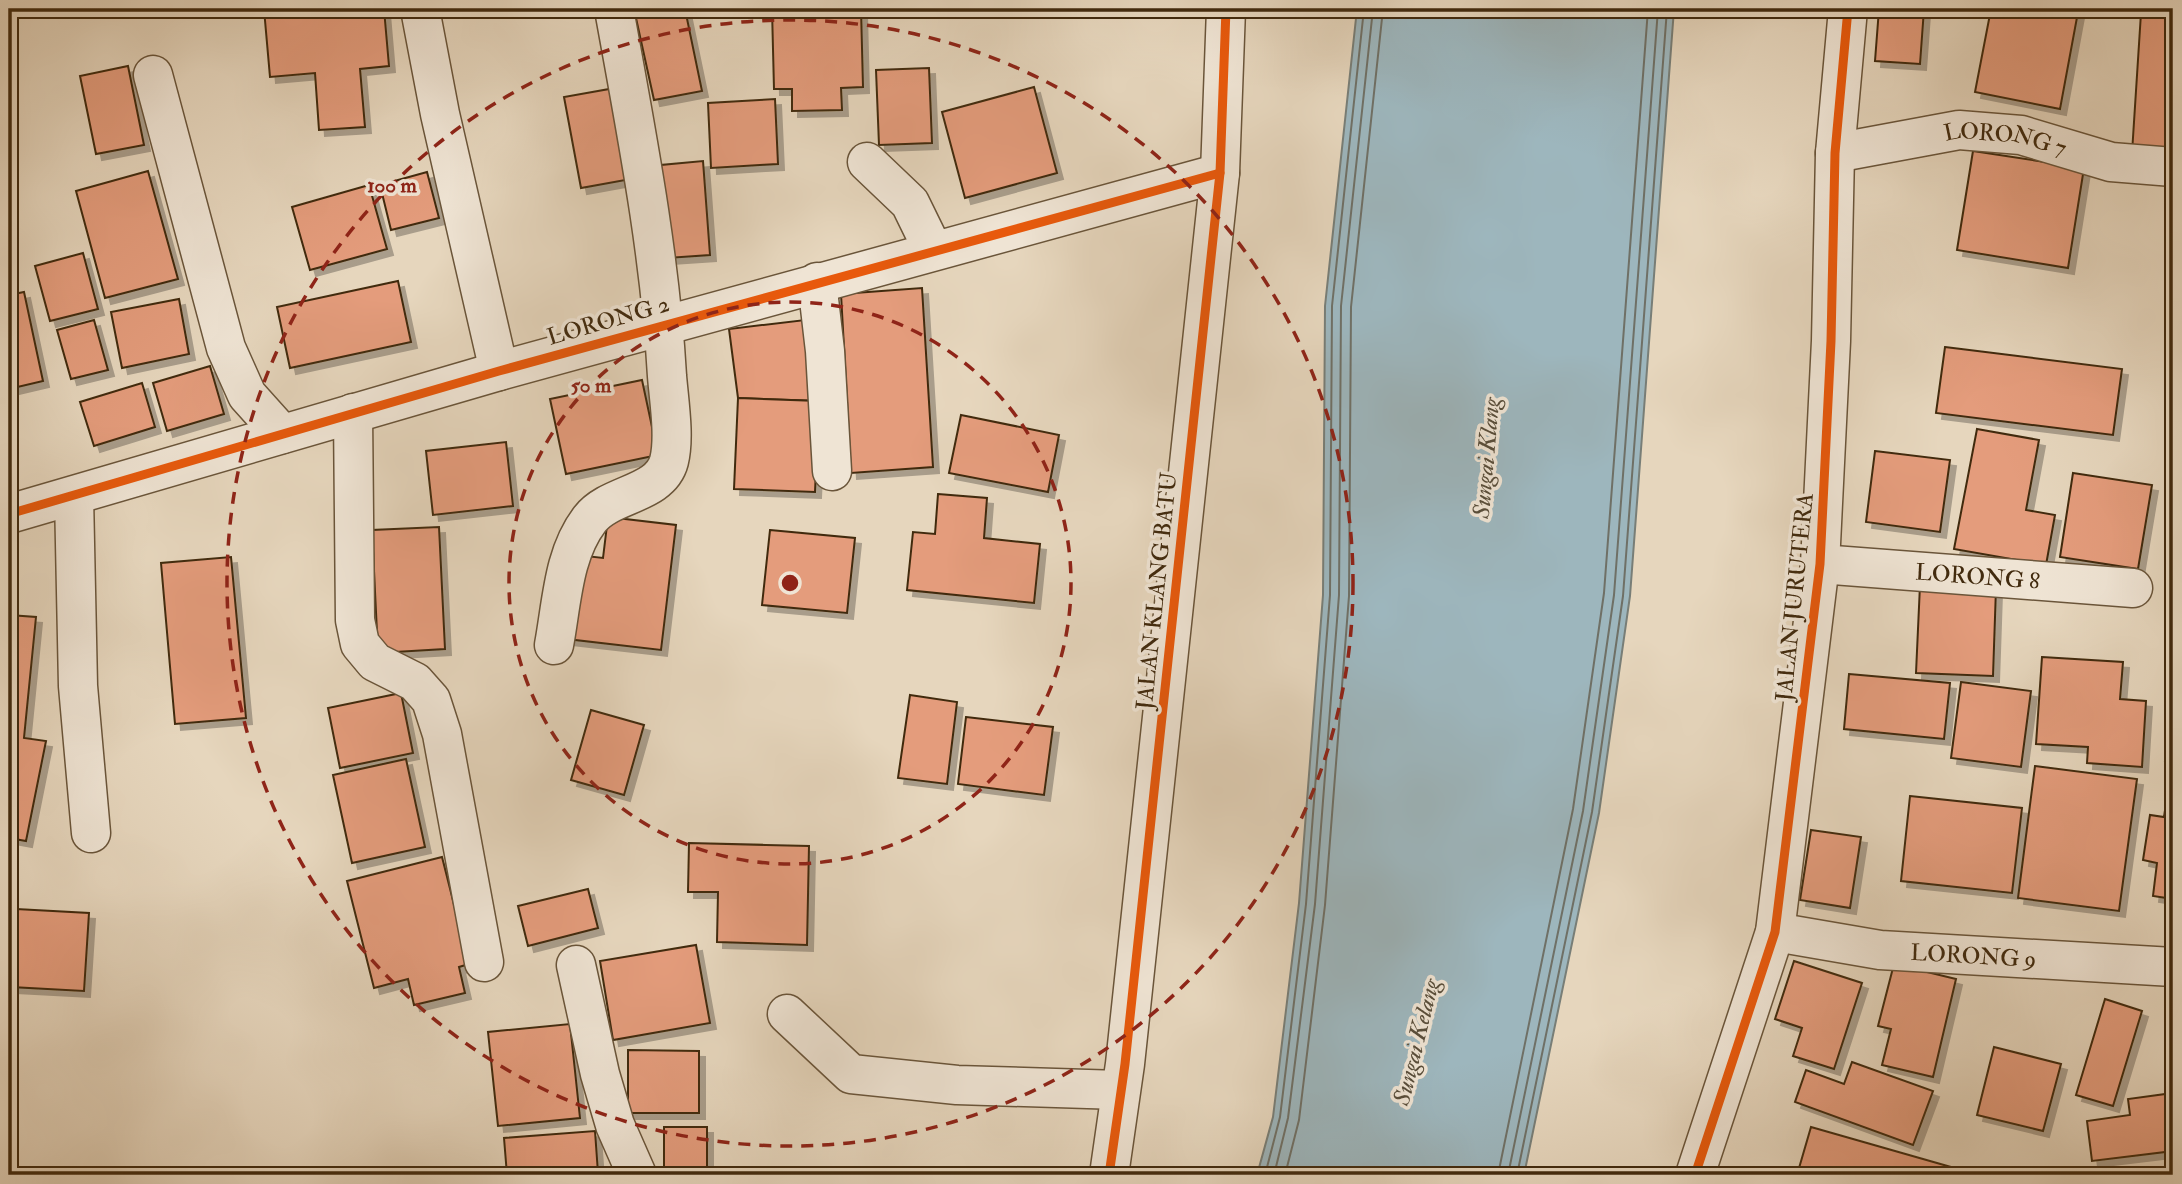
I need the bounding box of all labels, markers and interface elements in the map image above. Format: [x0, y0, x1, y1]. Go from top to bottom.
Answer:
street label: LORONG 7 [1941, 116, 2070, 163]
text: 100 m [367, 172, 418, 199]
street label: LORONG 2 [544, 289, 673, 352]
text: 50 m [571, 372, 612, 399]
water label: Sungai Klang [1466, 395, 1507, 521]
street label: JALAN KLANG BATU [1130, 471, 1183, 712]
street label: JALAN JURUTERA [1769, 491, 1820, 704]
street label: LORONG 8 [1914, 557, 2041, 596]
centre of rings [778, 571, 802, 595]
street label: LORONG 9 [1910, 938, 2037, 974]
water label: Sungai Kelang [1386, 975, 1447, 1109]

